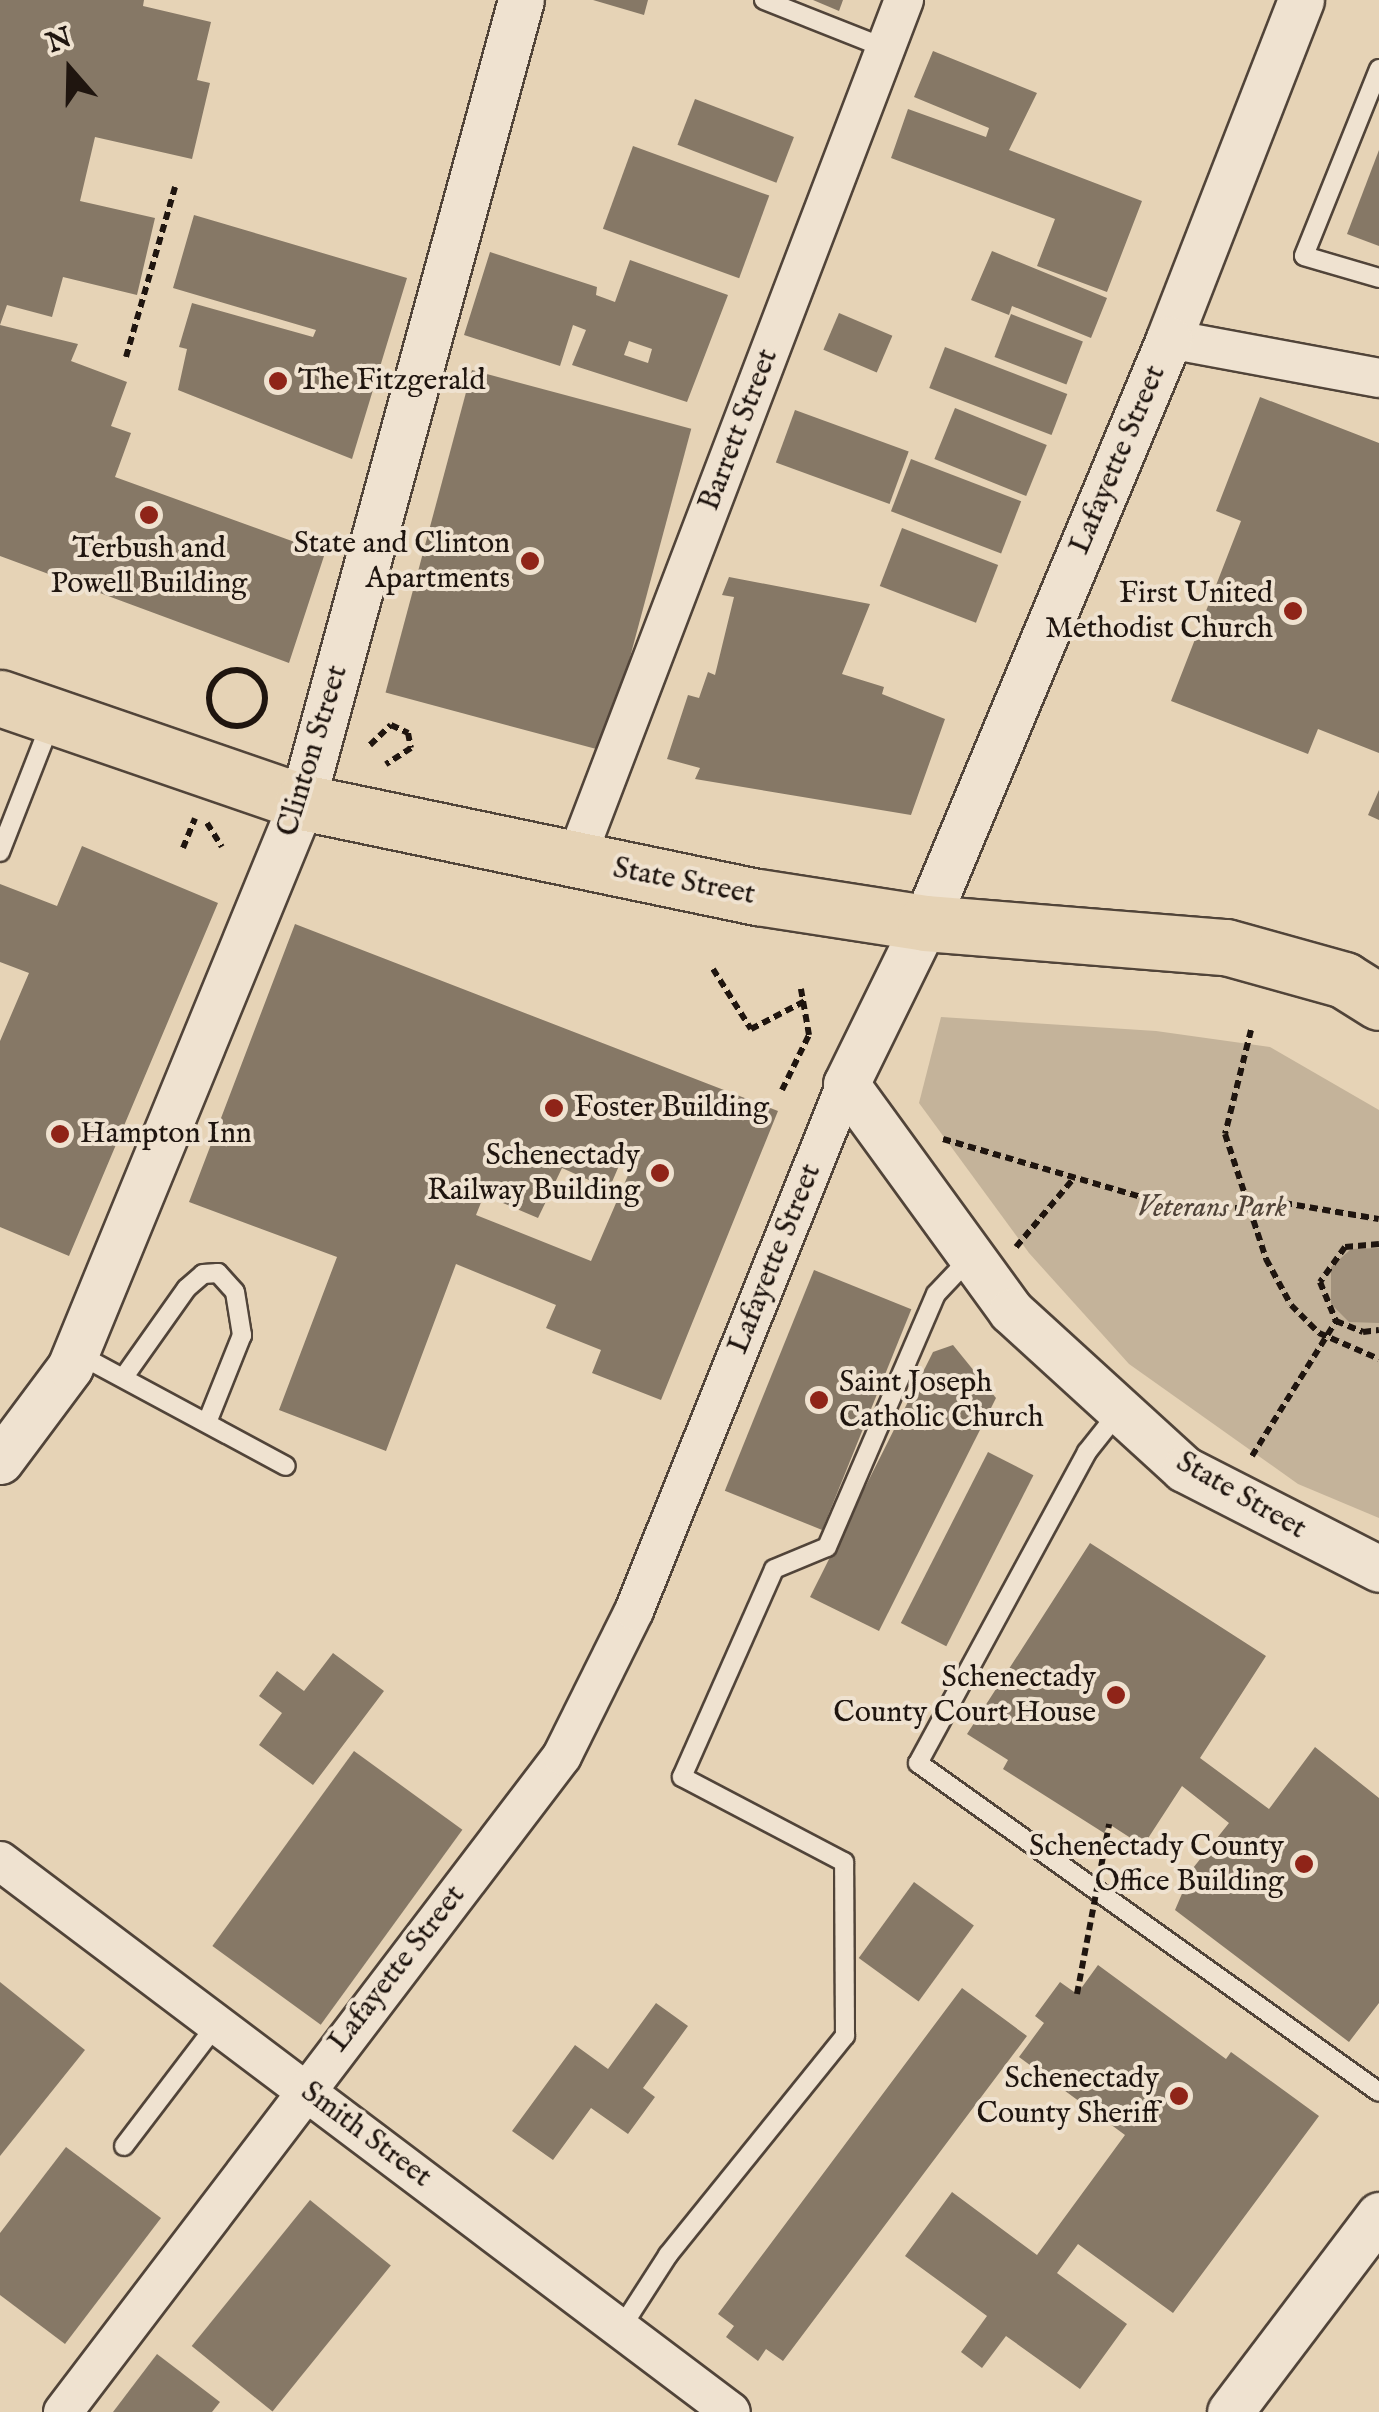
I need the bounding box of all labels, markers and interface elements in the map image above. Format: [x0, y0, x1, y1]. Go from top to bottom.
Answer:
north arrow [20, 20, 120, 120]
text: N [42, 21, 77, 62]
street label: Barrett Street [692, 344, 786, 516]
street label: Lafayette Street [1062, 360, 1174, 560]
place label: The Fitzgerald [298, 363, 485, 399]
marker: The Fitzgerald [267, 370, 289, 392]
marker: Terbush and Powell Building [138, 504, 160, 526]
place label: State and Clinton Apartments [293, 526, 510, 596]
place label: Terbush and Powell Building [51, 531, 247, 602]
marker: State and Clinton Apartments [519, 550, 541, 572]
place label: First United Methodist Church [1045, 576, 1273, 646]
marker: First United Methodist Church [1282, 600, 1304, 622]
street label: Clinton Street [270, 661, 356, 841]
street label: State Street [610, 851, 758, 913]
place label: Foster Building [574, 1090, 769, 1126]
marker: Foster Building [543, 1097, 565, 1119]
place label: Hampton Inn [80, 1116, 252, 1152]
marker: Hampton Inn [49, 1123, 71, 1145]
place label: Schenectady Railway Building [427, 1138, 640, 1208]
street label: Lafayette Street [721, 1159, 829, 1359]
marker: Schenectady Railway Building [649, 1162, 671, 1184]
park label: Veterans Park [1137, 1190, 1287, 1226]
place label: Saint Joseph Catholic Church [839, 1365, 1044, 1436]
marker: Saint Joseph Catholic Church [808, 1389, 830, 1411]
street label: State Street [1170, 1444, 1312, 1548]
place label: Schenectady County Court House [833, 1660, 1096, 1730]
marker: Schenectady County Court House [1105, 1684, 1127, 1706]
place label: Schenectady County Office Building [1029, 1829, 1284, 1900]
marker: Schenectady County Office Building [1293, 1853, 1315, 1875]
street label: Lafayette Street [321, 1879, 473, 2059]
place label: Schenectady County Sheriff [977, 2061, 1159, 2132]
street label: Smith Street [294, 2074, 438, 2196]
marker: Schenectady County Sheriff [1168, 2085, 1190, 2107]

